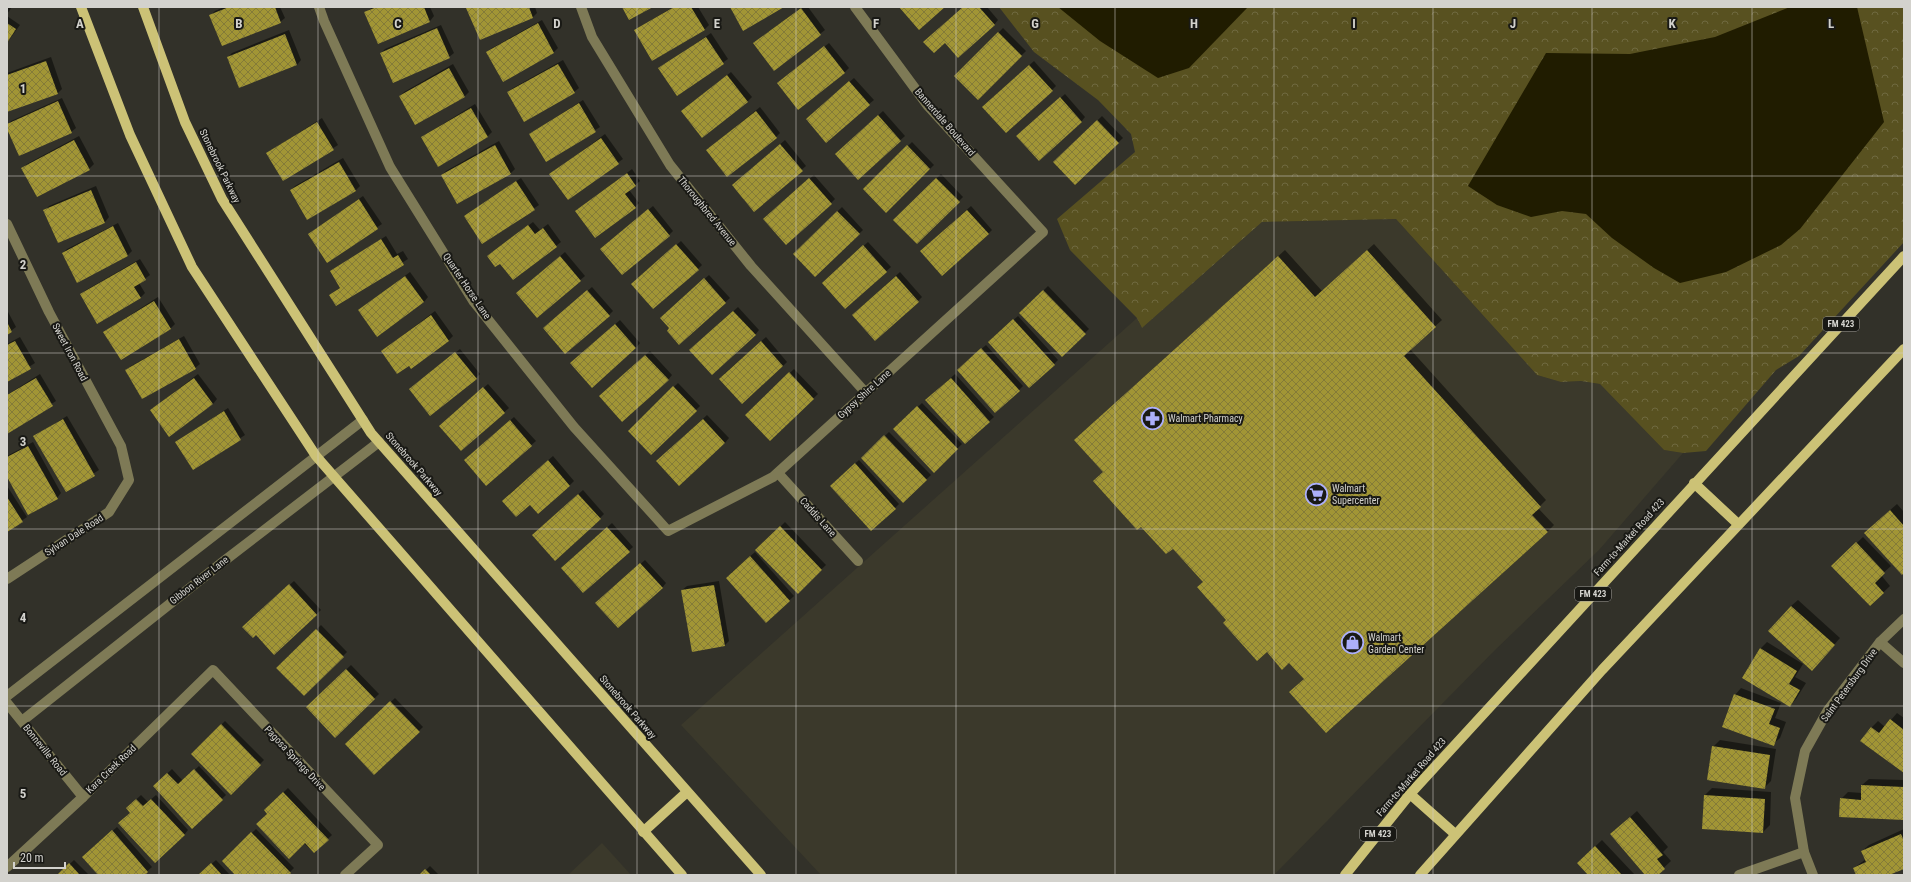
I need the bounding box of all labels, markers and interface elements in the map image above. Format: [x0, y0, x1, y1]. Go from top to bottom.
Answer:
text: A [76, 16, 84, 31]
text: B [235, 16, 243, 31]
text: C [394, 16, 402, 31]
text: D [553, 16, 561, 31]
text: E [714, 16, 721, 31]
text: F [873, 16, 879, 31]
text: G [1031, 16, 1039, 31]
text: H [1190, 16, 1198, 31]
text: I [1352, 16, 1356, 31]
text: J [1510, 16, 1516, 31]
text: K [1668, 16, 1676, 31]
text: L [1828, 16, 1834, 31]
text: 1 [20, 81, 26, 96]
street label: Bannerdale Boulevard [913, 86, 977, 158]
street label: Stonebrook Parkway [197, 127, 243, 205]
street label: Thoroughbred Avenue [676, 174, 739, 248]
street label: Quarter Horse Lane [441, 251, 493, 321]
text: 2 [20, 257, 27, 272]
road number: FM 423 [1823, 317, 1859, 331]
street label: Sweet Iron Road [50, 321, 90, 383]
street label: Gypsy Shire Lane [835, 367, 893, 421]
pharmacy icon: Walmart Pharmacy [1140, 405, 1166, 431]
place label: Walmart Pharmacy [1168, 413, 1243, 424]
street label: Stonebrook Parkway [383, 430, 445, 498]
text: 3 [20, 434, 26, 449]
supermarket icon: Walmart Supercenter [1304, 481, 1330, 507]
place label: Walmart Supercenter [1332, 483, 1379, 506]
street label: Caddis Lane [798, 495, 839, 539]
street label: Farm-to-Market Road 423 [1592, 496, 1667, 578]
street label: Sylvan Dale Road [43, 512, 105, 558]
street label: Gibbon River Lane [168, 554, 231, 606]
road number: FM 423 [1575, 587, 1611, 601]
text: 4 [20, 610, 27, 625]
shop icon: Walmart Garden Center [1340, 630, 1366, 656]
place label: Walmart Garden Center [1368, 632, 1424, 655]
street label: Saint Petersburg Drive [1819, 646, 1879, 724]
street label: Stonebrook Parkway [597, 673, 659, 741]
street label: Bonneville Road [21, 722, 69, 778]
street label: Pagosa Springs Drive [262, 724, 328, 793]
street label: Farm-to-Market Road 423 [1374, 736, 1448, 818]
street label: Kara Creek Road [84, 742, 138, 796]
text: 5 [20, 786, 27, 801]
road number: FM 423 [1360, 827, 1396, 841]
scale bar [14, 844, 65, 870]
text: 20 m [20, 851, 44, 865]

